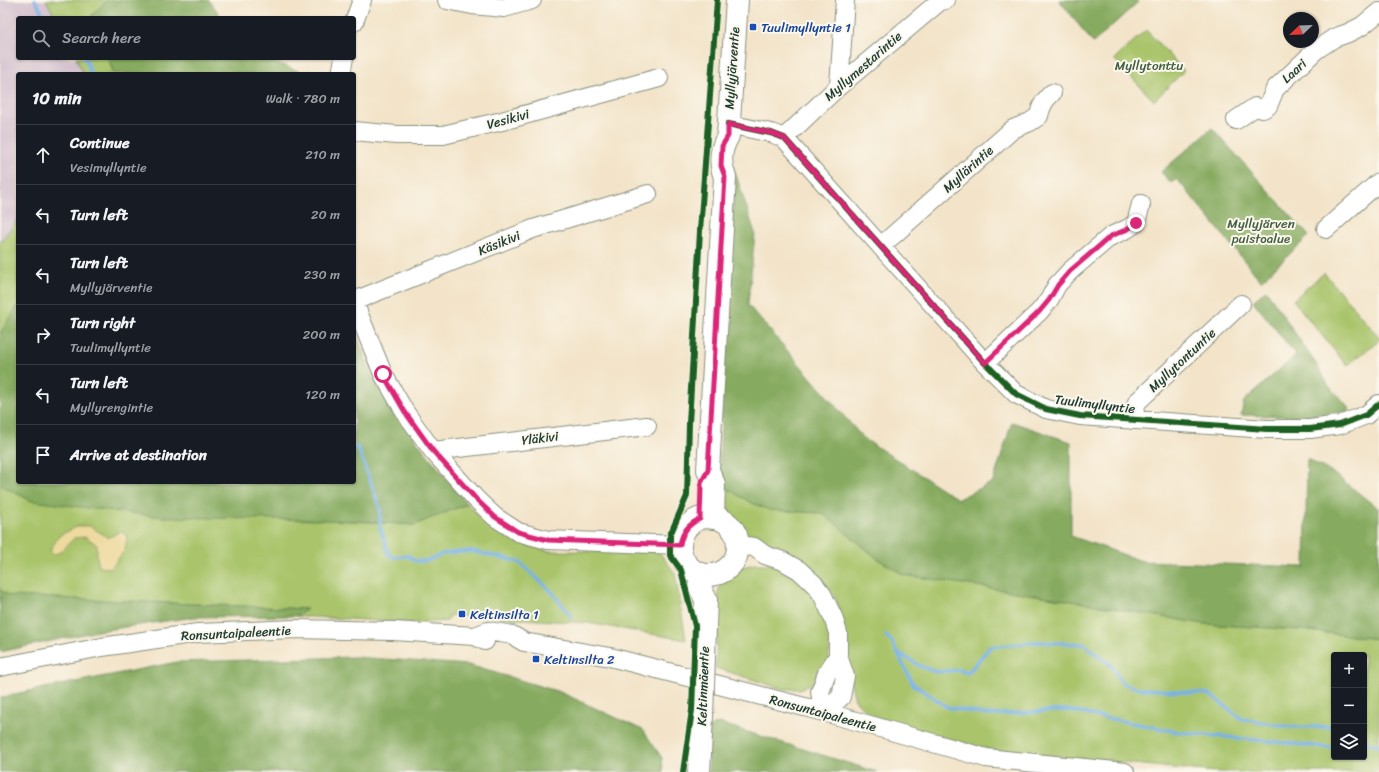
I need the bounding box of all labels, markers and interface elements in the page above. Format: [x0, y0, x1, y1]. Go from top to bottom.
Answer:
north arrow [1283, 12, 1319, 48]
search box [16, 16, 356, 60]
place label: Tuulimyllyntie 1 [761, 16, 851, 39]
marker: Tuulimyllyntie 1 [748, 22, 758, 32]
text: Search here [62, 25, 141, 51]
street label: Myllymestarintie [819, 25, 908, 107]
street label: Myllyjärventie [718, 26, 746, 110]
icon: search [30, 27, 52, 49]
street label: Laari [1276, 53, 1312, 89]
park label: Myllytonttu [1115, 54, 1183, 77]
text: 10 min [32, 83, 81, 113]
text: Walk · 780 m [266, 87, 340, 110]
street label: Vesikivi [484, 102, 532, 136]
text: Continue [70, 130, 130, 156]
street label: Myllärintie [937, 140, 999, 198]
text: 210 m [305, 143, 340, 166]
icon: ahead [32, 144, 54, 166]
text: Vesimyllyntie [70, 156, 147, 179]
text: Turn left [70, 202, 128, 228]
text: 20 m [311, 203, 340, 226]
icon: left [32, 204, 54, 226]
park label: Myllyjärven puistoalue [1227, 212, 1295, 250]
route end [1127, 214, 1145, 232]
street label: Käsikivi [474, 224, 524, 262]
text: Turn left [70, 250, 128, 276]
text: 230 m [304, 263, 340, 286]
icon: left [32, 264, 54, 286]
text: Myllyjärventie [70, 276, 152, 299]
text: Turn right [70, 310, 135, 336]
street label: Myllytontuntie [1143, 322, 1222, 398]
text: 200 m [303, 323, 340, 346]
icon: right [32, 324, 54, 346]
text: Tuulimyllyntie [70, 336, 151, 359]
route start [374, 365, 392, 383]
text: Turn left [70, 370, 128, 396]
text: 120 m [305, 383, 340, 406]
icon: left [32, 384, 54, 406]
street label: Tuulimyllyntie [1053, 388, 1137, 420]
text: Myllyrengintie [70, 396, 153, 419]
street label: Yläkivi [520, 424, 560, 452]
text: Arrive at destination [70, 442, 207, 468]
icon: arrive [32, 444, 54, 466]
place label: Keltinsilta 1 [470, 603, 539, 626]
marker: Keltinsilta 1 [457, 609, 467, 619]
street label: Ronsuntaipaleentie [181, 619, 291, 647]
street label: Keltinmäentie [690, 645, 716, 726]
place label: Keltinsilta 2 [544, 648, 615, 671]
map controls [1331, 652, 1367, 760]
button: + [1331, 652, 1367, 688]
marker: Keltinsilta 2 [531, 654, 541, 664]
street label: Ronsuntaipaleentie [767, 688, 879, 738]
button: − [1331, 688, 1367, 724]
button: layers [1331, 724, 1367, 760]

